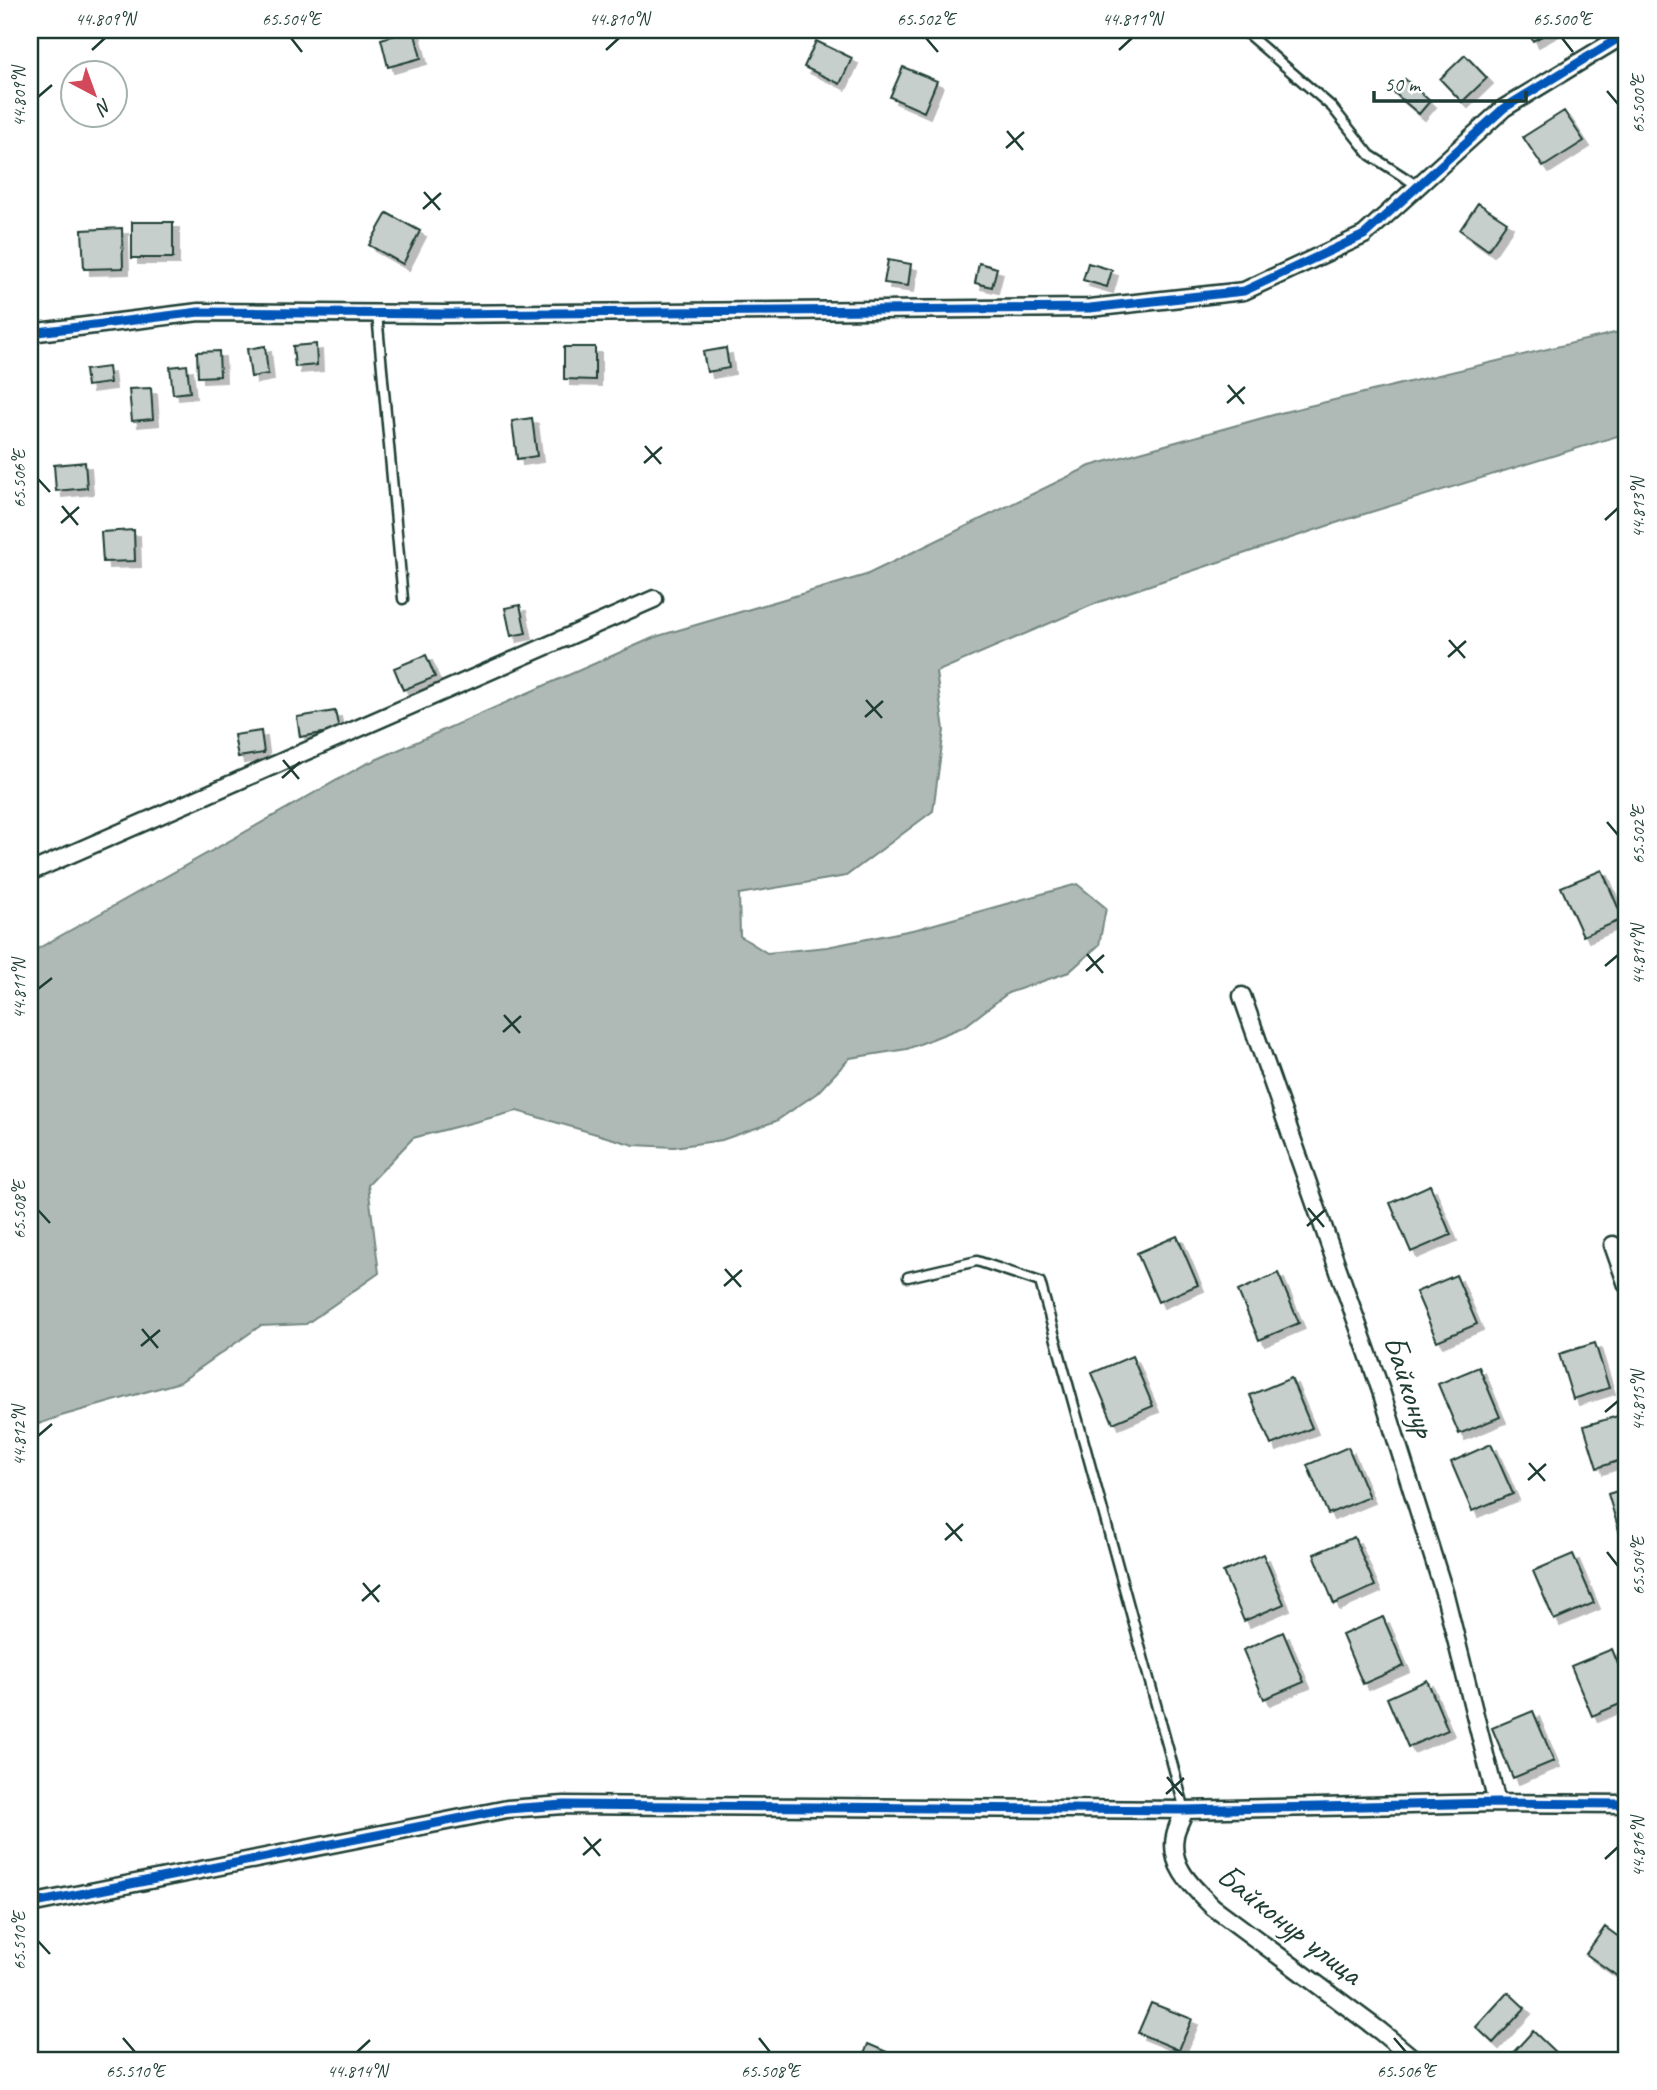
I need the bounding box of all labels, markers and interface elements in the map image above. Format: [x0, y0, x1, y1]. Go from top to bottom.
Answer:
text: 44.809°N [75, 8, 138, 30]
text: 65.504°E [262, 8, 323, 30]
text: 44.810°N [589, 8, 652, 30]
text: 65.502°E [897, 8, 958, 30]
text: 44.811°N [1102, 8, 1165, 30]
text: 65.500°E [1533, 8, 1594, 30]
north arrow [60, 60, 130, 130]
scale bar [1374, 60, 1526, 104]
text: 44.809°N [8, 64, 30, 127]
text: 50 m [1384, 71, 1422, 97]
text: 65.500°E [1627, 72, 1649, 133]
text: N [90, 93, 117, 121]
text: 65.506°E [8, 447, 30, 508]
text: 44.813°N [1627, 475, 1649, 538]
text: 65.502°E [1627, 803, 1649, 864]
text: 44.814°N [1627, 922, 1649, 985]
text: 44.811°N [8, 956, 30, 1019]
text: 65.508°E [8, 1178, 30, 1239]
street label: Байконур [1374, 1330, 1447, 1445]
text: 44.815°N [1627, 1368, 1649, 1431]
text: 44.812°N [8, 1403, 30, 1466]
text: 65.504°E [1627, 1534, 1649, 1595]
text: 44.816°N [1627, 1814, 1649, 1877]
street label: Байконур улица [1209, 1854, 1373, 1995]
text: 65.510°E [8, 1909, 30, 1970]
text: 65.510°E [106, 2060, 167, 2082]
text: 44.814°N [327, 2060, 390, 2082]
text: 65.508°E [741, 2060, 802, 2082]
text: 65.506°E [1377, 2060, 1438, 2082]

